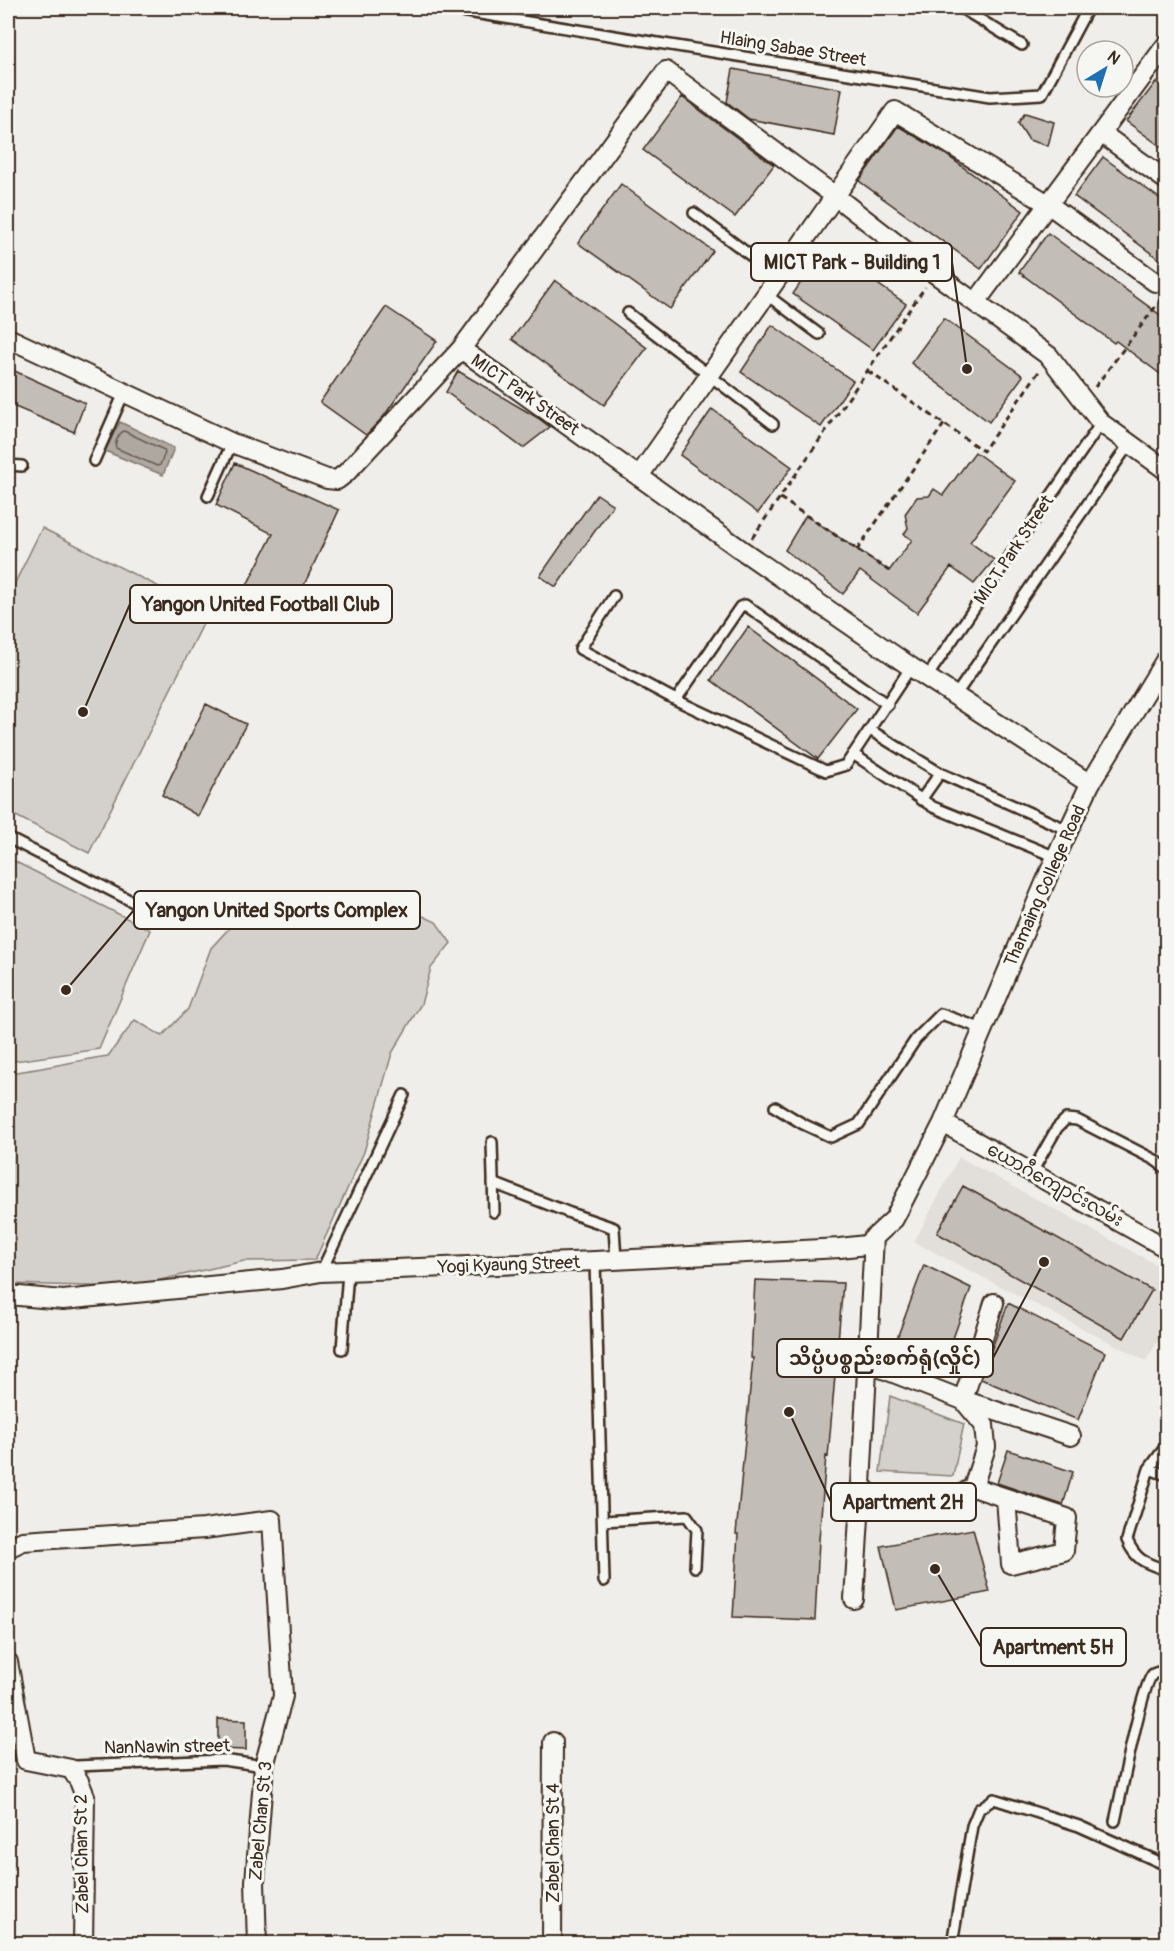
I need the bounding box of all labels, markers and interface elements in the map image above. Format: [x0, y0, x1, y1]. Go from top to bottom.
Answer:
street label: Hlaing Sabae Street [718, 26, 869, 72]
north arrow [1075, 39, 1135, 99]
text: N [1103, 47, 1124, 69]
callout: MICT Park - Building 1 [751, 243, 952, 281]
text: MICT Park - Building 1 [764, 250, 940, 275]
street label: MICT Park Street [466, 349, 584, 441]
street label: MICT Park Street [969, 490, 1060, 609]
callout: Yangon United Football Club [130, 585, 392, 623]
text: Yangon United Football Club [141, 592, 380, 617]
street label: Thamaing College Road [999, 802, 1091, 970]
callout: Yangon United Sports Complex [134, 891, 420, 929]
text: Yangon United Sports Complex [145, 898, 408, 923]
street label: ယောဂီကျောင်းလမ်း [981, 1135, 1129, 1235]
street label: Yogi Kyaung Street [437, 1251, 581, 1279]
callout: သိပ္ပံပစ္စည်းစက်ရုံ(လှိုင်) [777, 1339, 993, 1377]
text: သိပ္ပံပစ္စည်းစက်ရုံ(လှိုင်) [789, 1345, 981, 1374]
callout: Apartment 2H [831, 1483, 976, 1521]
text: Apartment 2H [842, 1490, 964, 1515]
callout: Apartment 5H [981, 1628, 1126, 1666]
text: Apartment 5H [992, 1635, 1114, 1660]
street label: NanNawin street [104, 1734, 231, 1760]
street label: Zabel Chan St 3 [244, 1760, 278, 1882]
street label: Zabel Chan St 4 [542, 1782, 565, 1903]
street label: Zabel Chan St 2 [69, 1794, 95, 1914]

